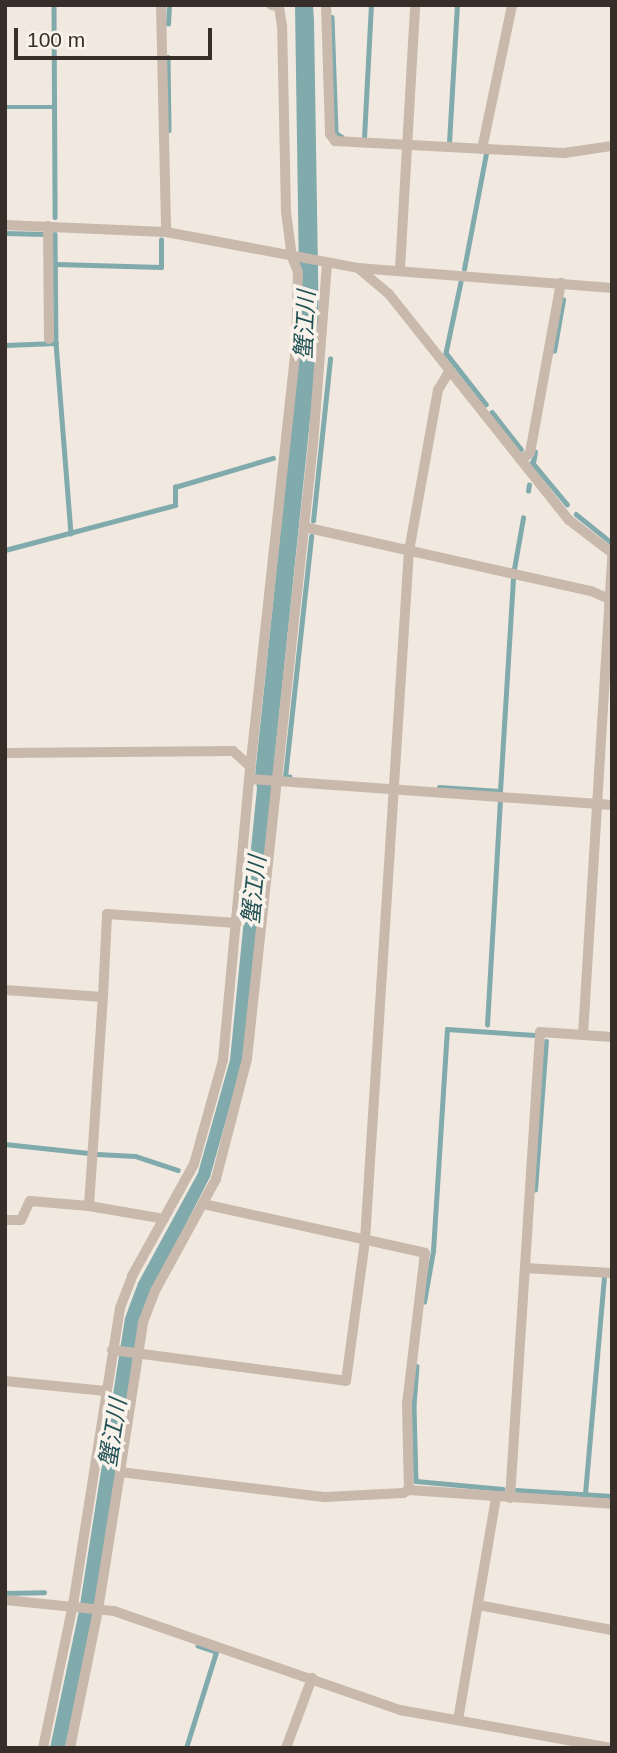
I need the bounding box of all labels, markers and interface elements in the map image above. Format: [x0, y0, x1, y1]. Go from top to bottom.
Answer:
scale bar [18, 14, 215, 58]
text: 100 m [27, 28, 85, 51]
water label: 蟹江川 [289, 290, 321, 360]
water label: 蟹江川 [237, 854, 271, 926]
water label: 蟹江川 [94, 1397, 132, 1469]

